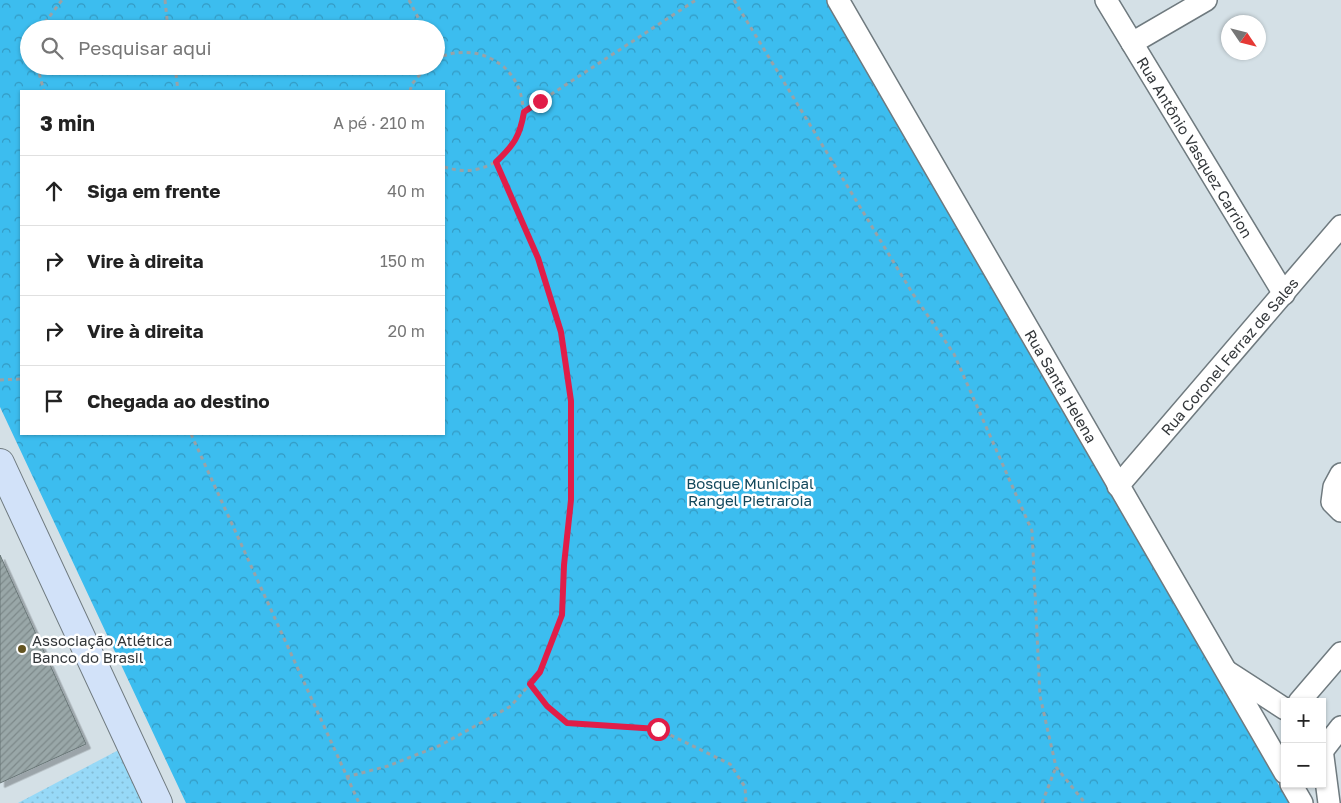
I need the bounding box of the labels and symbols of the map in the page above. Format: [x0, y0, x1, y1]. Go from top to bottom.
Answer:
north arrow [1221, 15, 1266, 60]
street label: Rua Antônio Vasquez Carrion [1133, 53, 1257, 241]
route end [529, 90, 552, 113]
street label: Rua Coronel Ferraz de Sales [1157, 274, 1302, 439]
street label: Rua Santa Helena [1021, 326, 1101, 446]
park label: Bosque Municipal Rangel Pietraroia [686, 474, 814, 509]
place label: Associação Atlética Banco do Brasil [32, 631, 172, 666]
marker: Associação Atlética Banco do Brasil [16, 643, 28, 655]
route start [647, 718, 670, 741]

